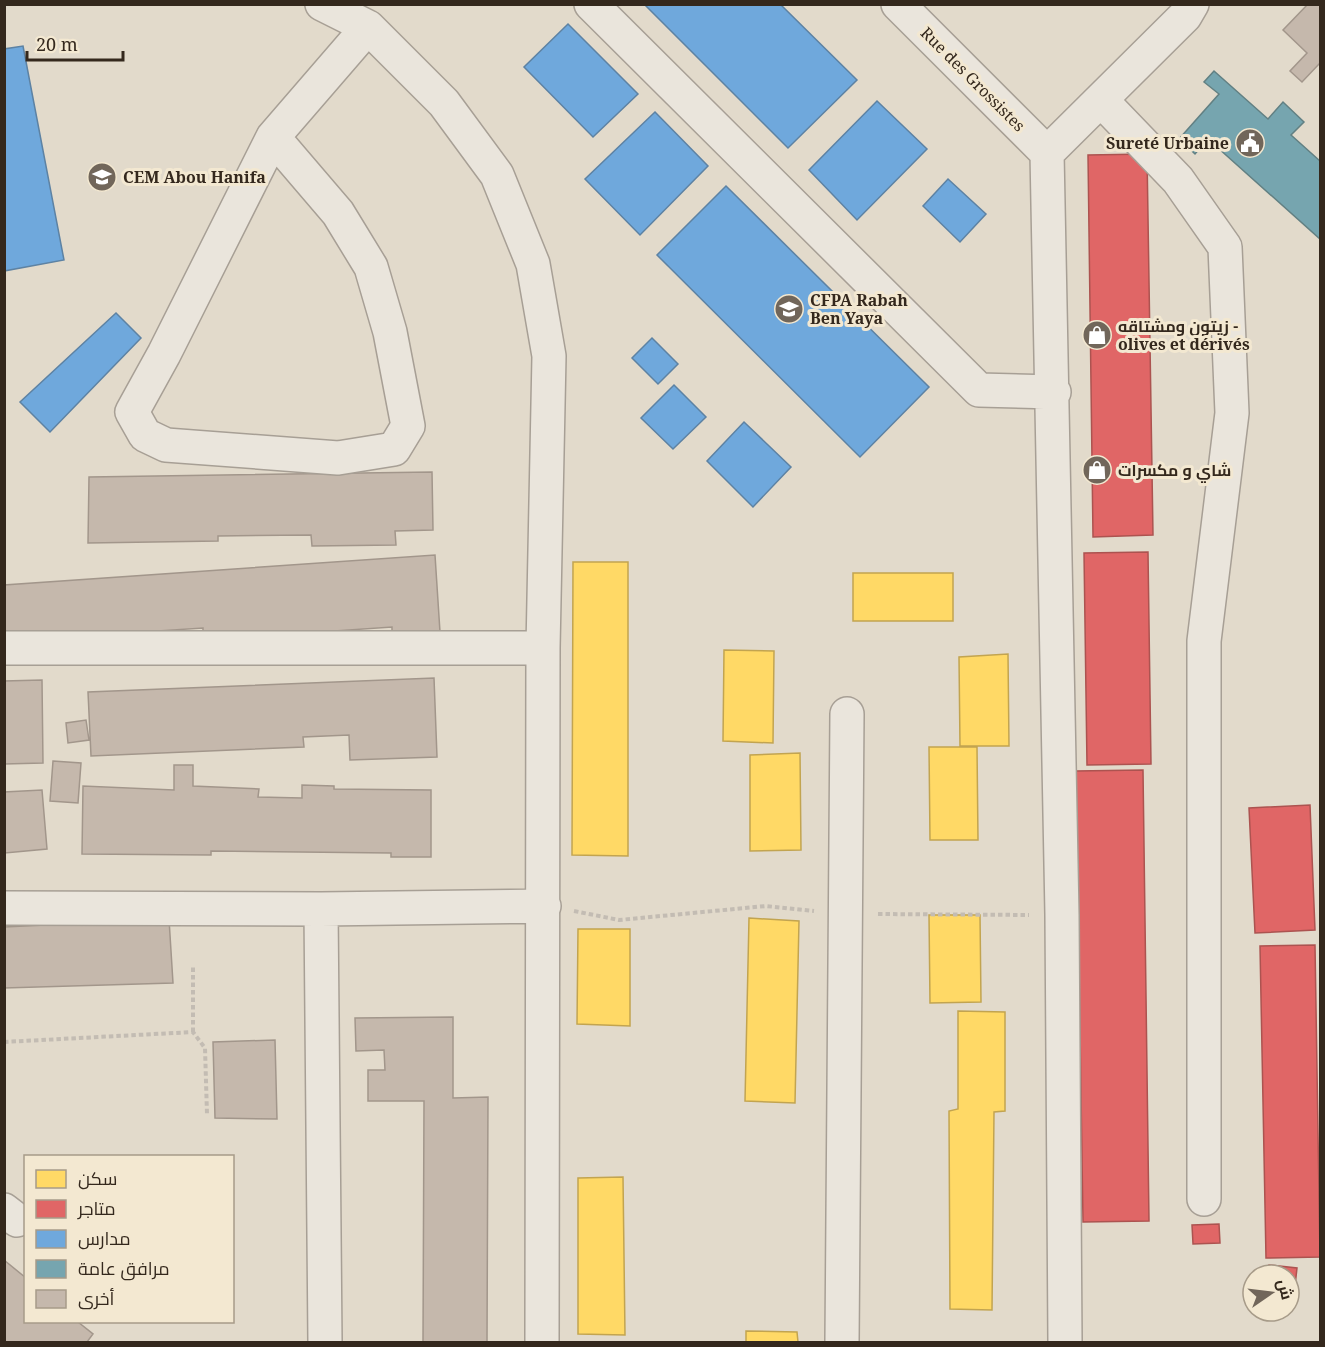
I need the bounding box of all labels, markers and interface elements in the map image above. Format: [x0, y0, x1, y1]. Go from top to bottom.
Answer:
street label: Rue des Grossistes [916, 22, 1030, 136]
scale bar [27, 24, 123, 62]
text: 20 m [36, 32, 78, 56]
public building icon: Sureté Urbaine [1234, 127, 1266, 159]
place label: Sureté Urbaine [1106, 132, 1229, 154]
school or university icon: CEM Abou Hanifa [86, 161, 118, 193]
place label: CEM Abou Hanifa [123, 166, 266, 188]
place label: CFPA Rabah Ben Yaya [810, 289, 908, 329]
school or university icon: CFPA Rabah Ben Yaya [773, 293, 805, 325]
place label: زيتون ومشتاقه - olives et dérivés [1118, 315, 1250, 355]
shop icon: زيتون ومشتاقه - olives et dérivés [1081, 319, 1113, 351]
shop icon: شاي و مكسرات [1081, 454, 1113, 486]
place label: شاي و مكسرات [1118, 459, 1231, 483]
legend [24, 1155, 234, 1323]
text: سكن [78, 1166, 117, 1190]
text: متاجر [77, 1196, 116, 1220]
text: مدارس [78, 1226, 131, 1250]
text: مرافق عامة [78, 1256, 169, 1281]
north arrow [1241, 1263, 1301, 1323]
text: ش [1272, 1277, 1299, 1302]
text: أخرى [78, 1286, 115, 1310]

